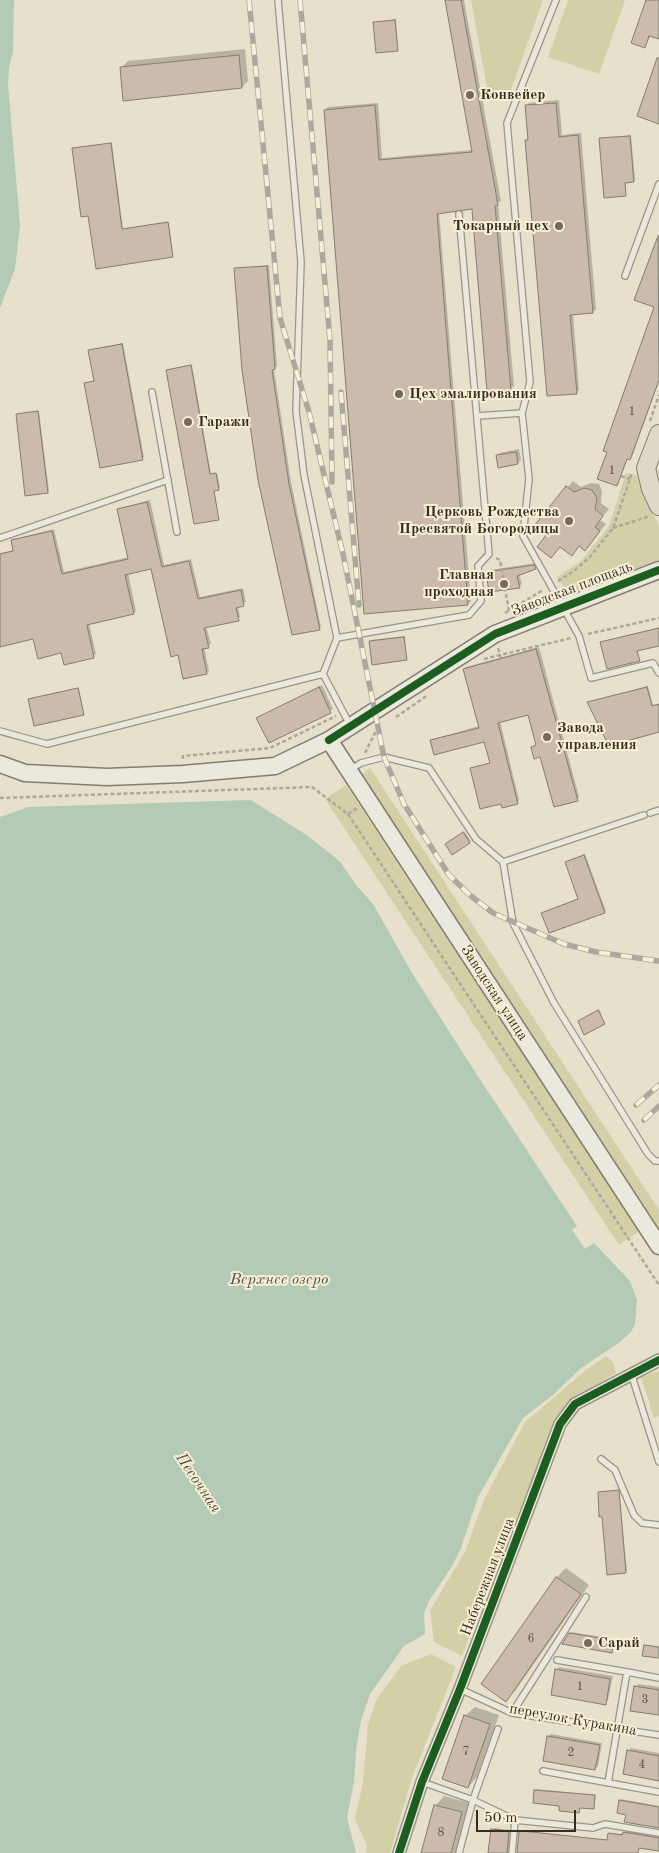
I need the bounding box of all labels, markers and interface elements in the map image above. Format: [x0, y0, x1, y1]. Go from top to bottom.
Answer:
place label: Конвейер [480, 86, 545, 104]
marker: Конвейер [464, 89, 476, 101]
place label: Токарный цех [453, 217, 549, 235]
marker: Токарный цех [553, 220, 565, 232]
place label: Цех эмалирования [409, 385, 537, 403]
marker: Цех эмалирования [393, 388, 405, 400]
house number: 1 [629, 405, 635, 419]
place label: Гаражи [198, 413, 250, 431]
marker: Гаражи [182, 416, 194, 428]
house number: 1 [609, 464, 615, 478]
place label: Церковь Рождества Пресвятой Богородицы [399, 503, 559, 538]
marker: Церковь Рождества Пресвятой Богородицы [563, 515, 575, 527]
street label: Заводская площадь [509, 558, 635, 620]
place label: Главная проходная [424, 566, 494, 601]
marker: Главная проходная [498, 578, 510, 590]
place label: Завода управления [557, 719, 637, 754]
marker: Завода управления [541, 731, 553, 743]
street label: Заводская улица [456, 942, 532, 1044]
water label: Верхнее озеро [230, 1270, 328, 1290]
water label: Песочная [171, 1449, 225, 1517]
street label: Набережная улица [457, 1515, 519, 1639]
house number: 6 [528, 1632, 534, 1646]
place label: Сарай [598, 1634, 640, 1652]
marker: Сарай [582, 1637, 594, 1649]
house number: 1 [577, 1680, 583, 1694]
house number: 3 [642, 1693, 648, 1707]
street label: переулок Куракина [508, 1700, 638, 1740]
house number: 7 [463, 1745, 469, 1759]
house number: 2 [568, 1746, 574, 1760]
house number: 4 [639, 1758, 645, 1772]
scale bar [479, 1800, 579, 1832]
text: 50 m [484, 1811, 518, 1826]
house number: 8 [438, 1826, 444, 1840]

